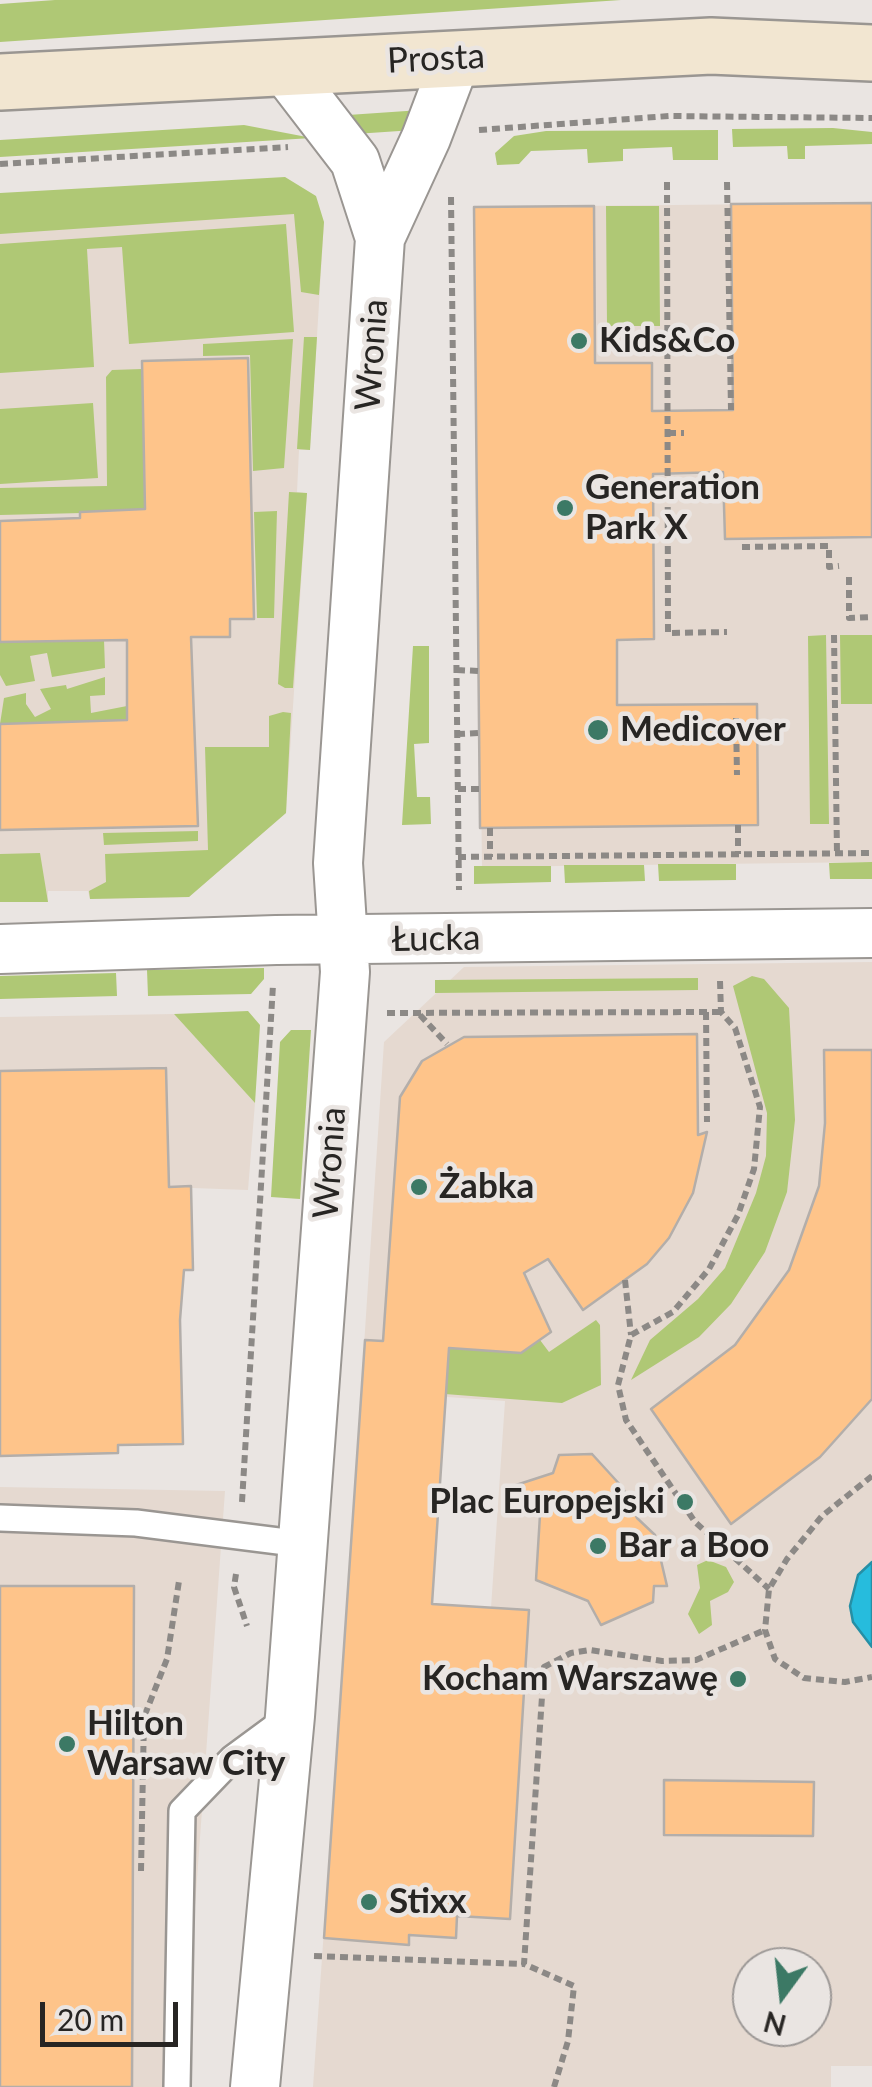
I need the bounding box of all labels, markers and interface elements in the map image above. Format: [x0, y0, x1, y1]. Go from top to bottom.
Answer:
street label: Prosta [386, 35, 486, 83]
street label: Wronia [347, 298, 397, 412]
place label: Kids&Co [599, 320, 735, 362]
marker: Kids&Co [568, 330, 590, 352]
place label: Generation Park X [585, 467, 760, 549]
marker: Generation Park X [554, 497, 576, 519]
place label: Medicover [620, 709, 786, 751]
marker: Medicover [585, 717, 611, 743]
street label: Łucka [391, 917, 481, 961]
street label: Wronia [305, 1106, 355, 1220]
place label: Żabka [439, 1166, 534, 1208]
marker: Żabka [408, 1176, 430, 1198]
place label: Plac Europejski [429, 1481, 665, 1523]
marker: Plac Europejski [674, 1491, 696, 1513]
place label: Bar a Boo [618, 1525, 769, 1567]
marker: Bar a Boo [587, 1535, 609, 1557]
place label: Kocham Warszawę [422, 1658, 718, 1700]
marker: Kocham Warszawę [727, 1668, 749, 1690]
place label: Hilton Warsaw City [87, 1703, 286, 1785]
marker: Hilton Warsaw City [56, 1733, 78, 1755]
place label: Stixx [389, 1881, 466, 1923]
marker: Stixx [358, 1891, 380, 1913]
north arrow [732, 1947, 832, 2047]
scale bar [45, 1982, 182, 2044]
text: 20 m [57, 2001, 124, 2037]
text: N [760, 2005, 790, 2043]

